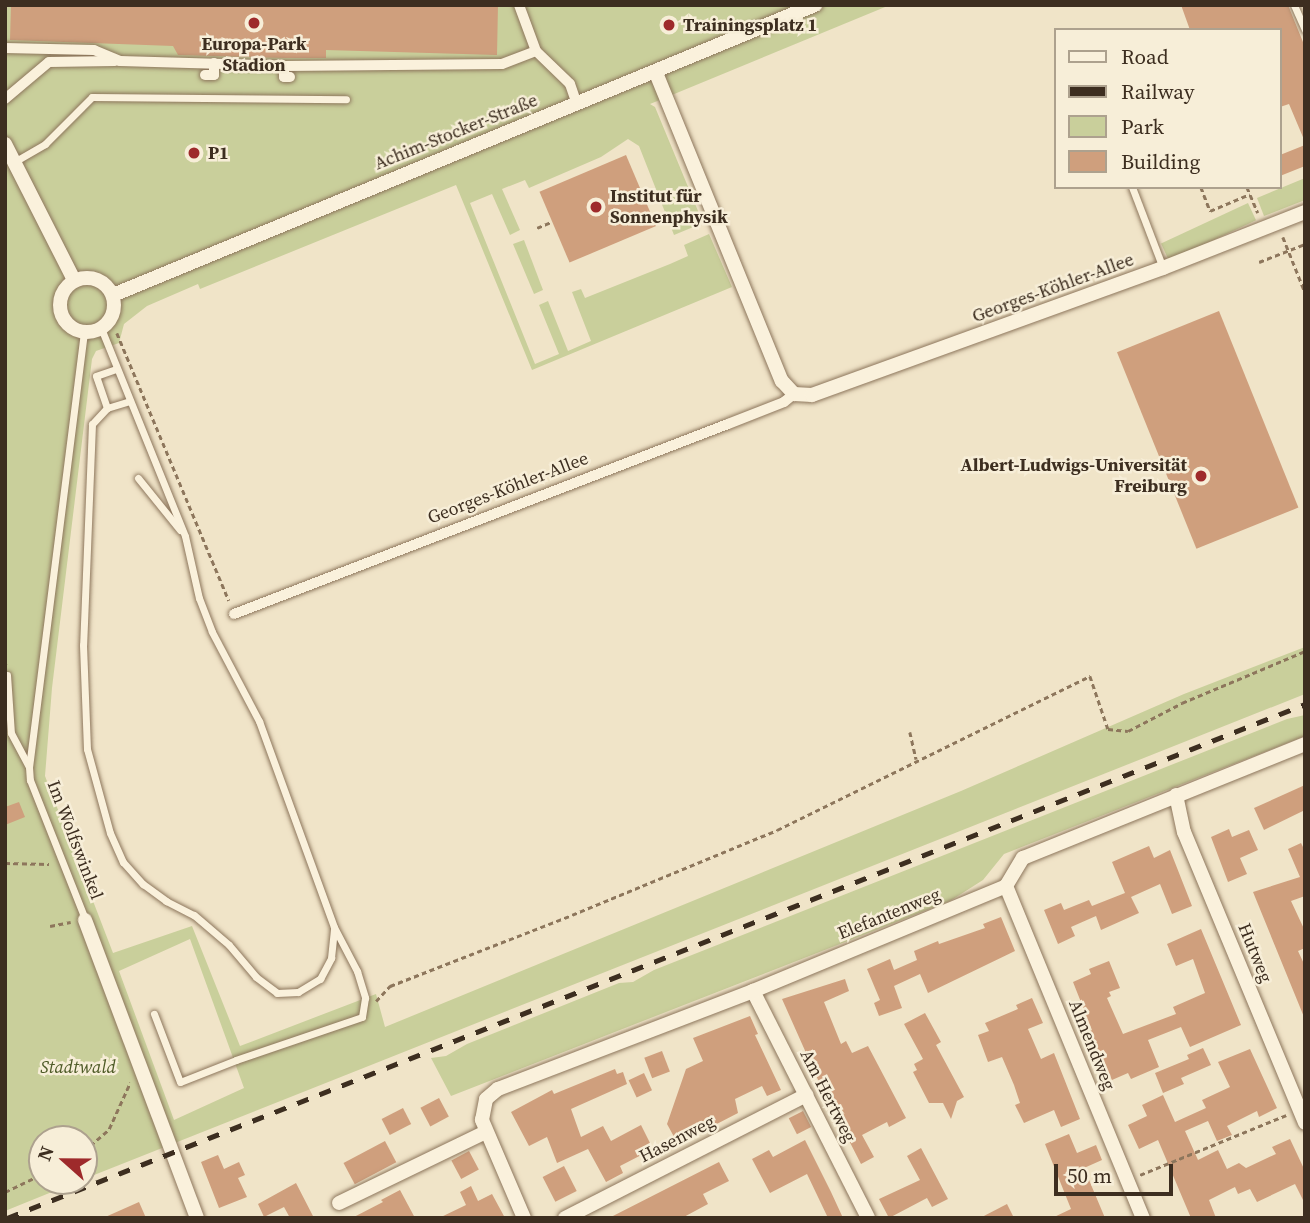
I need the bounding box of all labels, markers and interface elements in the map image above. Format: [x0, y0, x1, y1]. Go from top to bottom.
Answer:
place label: Trainingsplatz 1 [683, 14, 817, 36]
marker: Europa-Park Stadion [246, 15, 262, 31]
marker: Trainingsplatz 1 [661, 17, 677, 33]
legend [1054, 28, 1282, 189]
place label: Europa-Park Stadion [202, 34, 306, 76]
text: Road [1121, 42, 1169, 71]
text: Railway [1121, 77, 1195, 106]
street label: Achim-Stocker-Straße [371, 89, 541, 175]
text: Park [1121, 112, 1164, 141]
place label: P1 [208, 142, 229, 164]
marker: P1 [186, 145, 202, 161]
text: Building [1121, 147, 1200, 176]
place label: Institut für Sonnenphysik [610, 186, 728, 228]
marker: Institut für Sonnenphysik [588, 199, 604, 215]
street label: Georges-Köhler-Allee [969, 249, 1137, 327]
street label: Georges-Köhler-Allee [425, 447, 591, 529]
place label: Albert-Ludwigs-Universität Freiburg [960, 455, 1187, 498]
marker: Albert-Ludwigs-Universität Freiburg [1193, 468, 1209, 484]
street label: Im Wolfswinkel [42, 777, 108, 903]
street label: Elefantenweg [835, 884, 943, 944]
street label: Hutweg [1233, 920, 1277, 986]
street label: Almendweg [1064, 997, 1120, 1093]
street label: Am Hertweg [795, 1046, 861, 1146]
park label: Stadtwald [40, 1056, 116, 1078]
street label: Hasenweg [635, 1111, 719, 1167]
north arrow [28, 1125, 98, 1195]
text: N [31, 1142, 60, 1164]
scale bar [1058, 1150, 1177, 1194]
text: 50 m [1067, 1161, 1112, 1190]

